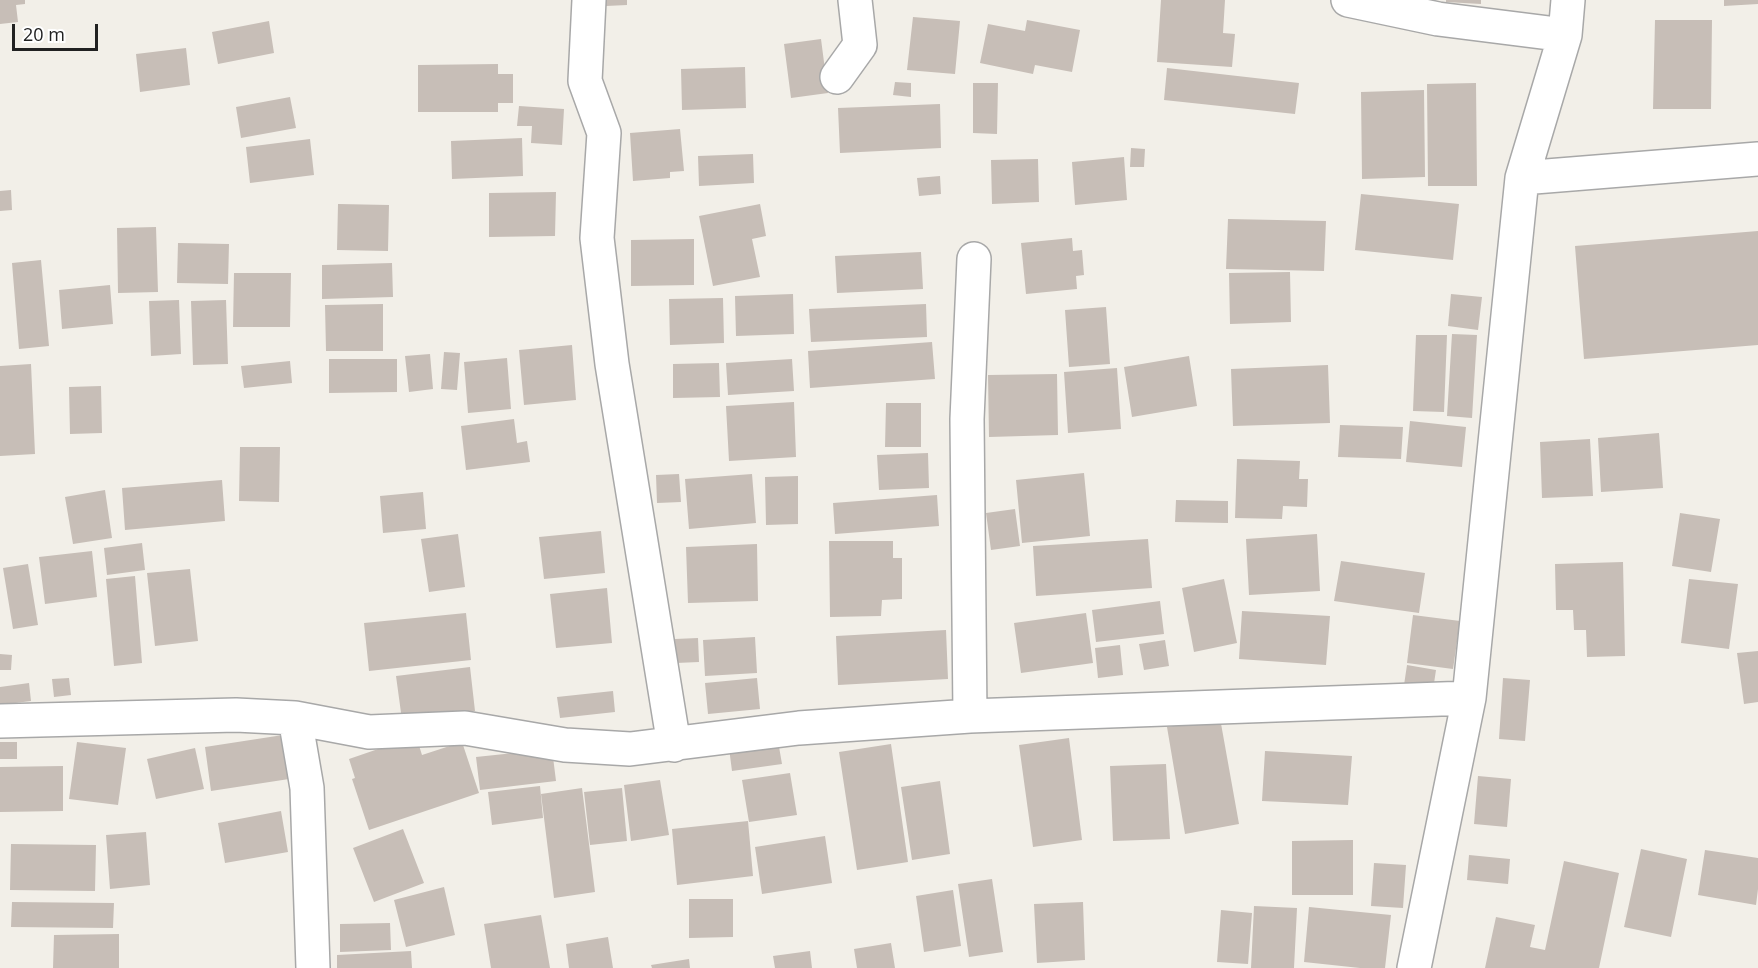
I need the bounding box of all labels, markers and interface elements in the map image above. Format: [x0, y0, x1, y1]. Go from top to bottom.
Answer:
scale bar [15, 12, 100, 50]
text: 20 m [23, 22, 65, 46]

